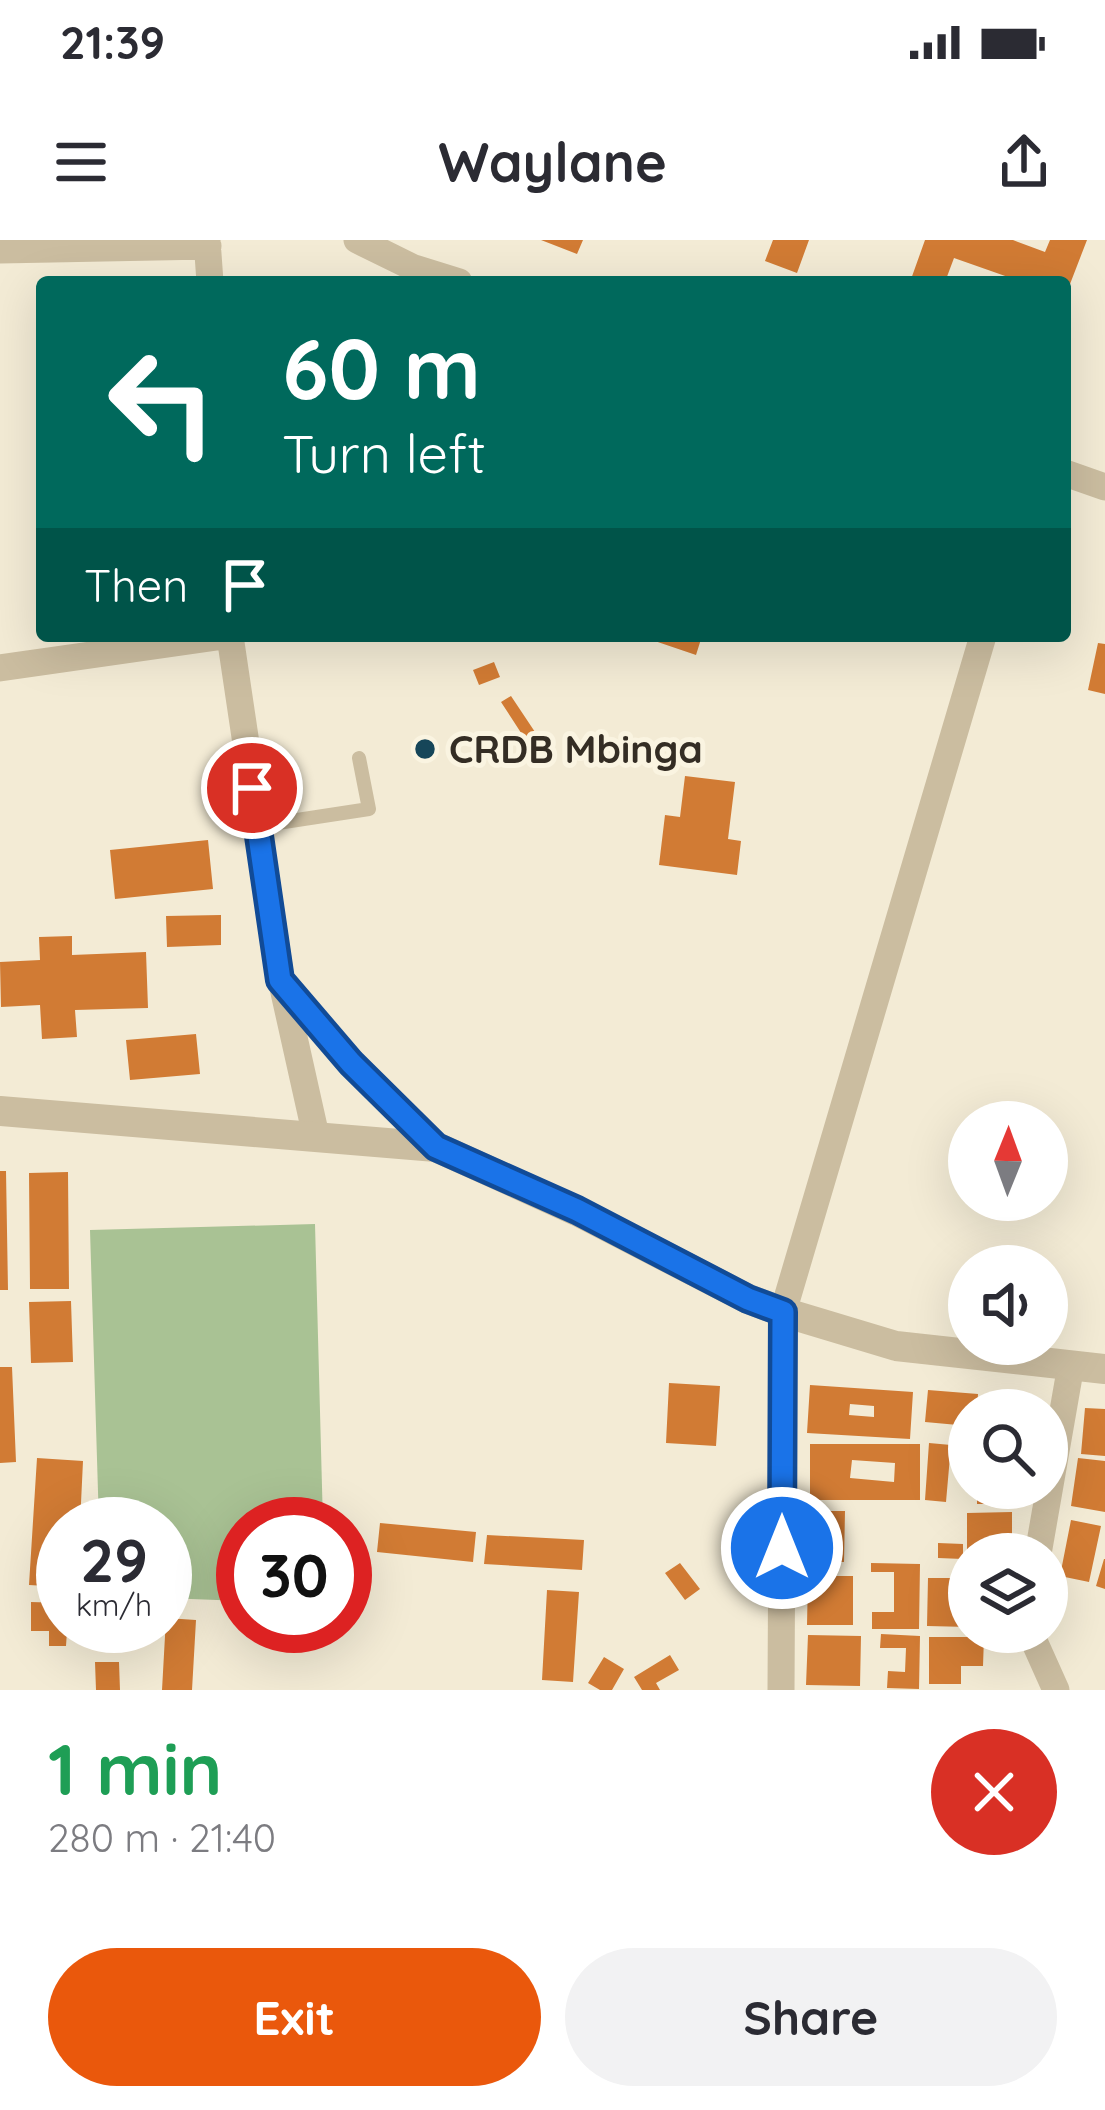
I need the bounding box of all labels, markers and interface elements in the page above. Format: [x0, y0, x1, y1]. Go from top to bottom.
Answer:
text: 21:39 [60, 14, 165, 70]
text: Waylane [438, 128, 667, 196]
icon: menu [48, 129, 114, 195]
icon: share [991, 129, 1057, 195]
text: 60 m [282, 315, 481, 420]
icon: left [84, 324, 240, 480]
text: Turn left [282, 419, 486, 487]
icon: arrive [212, 552, 278, 618]
text: Then [84, 557, 188, 613]
place label: CRDB Mbinga [449, 724, 703, 773]
marker: CRDB Mbinga [412, 736, 438, 762]
pin [201, 737, 303, 839]
icon: arrive [219, 755, 285, 821]
north arrow [948, 1101, 1068, 1221]
map controls [948, 1101, 1068, 1653]
button: sound [948, 1245, 1068, 1365]
button: search [948, 1389, 1068, 1509]
position arrow [719, 1485, 845, 1611]
speed limit sign: 30 [216, 1497, 372, 1653]
text: 29 [80, 1522, 148, 1597]
button: layers [948, 1533, 1068, 1653]
text: km/h [76, 1586, 152, 1624]
text: 1 min [48, 1723, 222, 1813]
button: close [931, 1729, 1057, 1855]
text: 280 m · 21:40 [48, 1813, 276, 1862]
button: Exit [48, 1948, 541, 2086]
button: Share [565, 1948, 1057, 2086]

